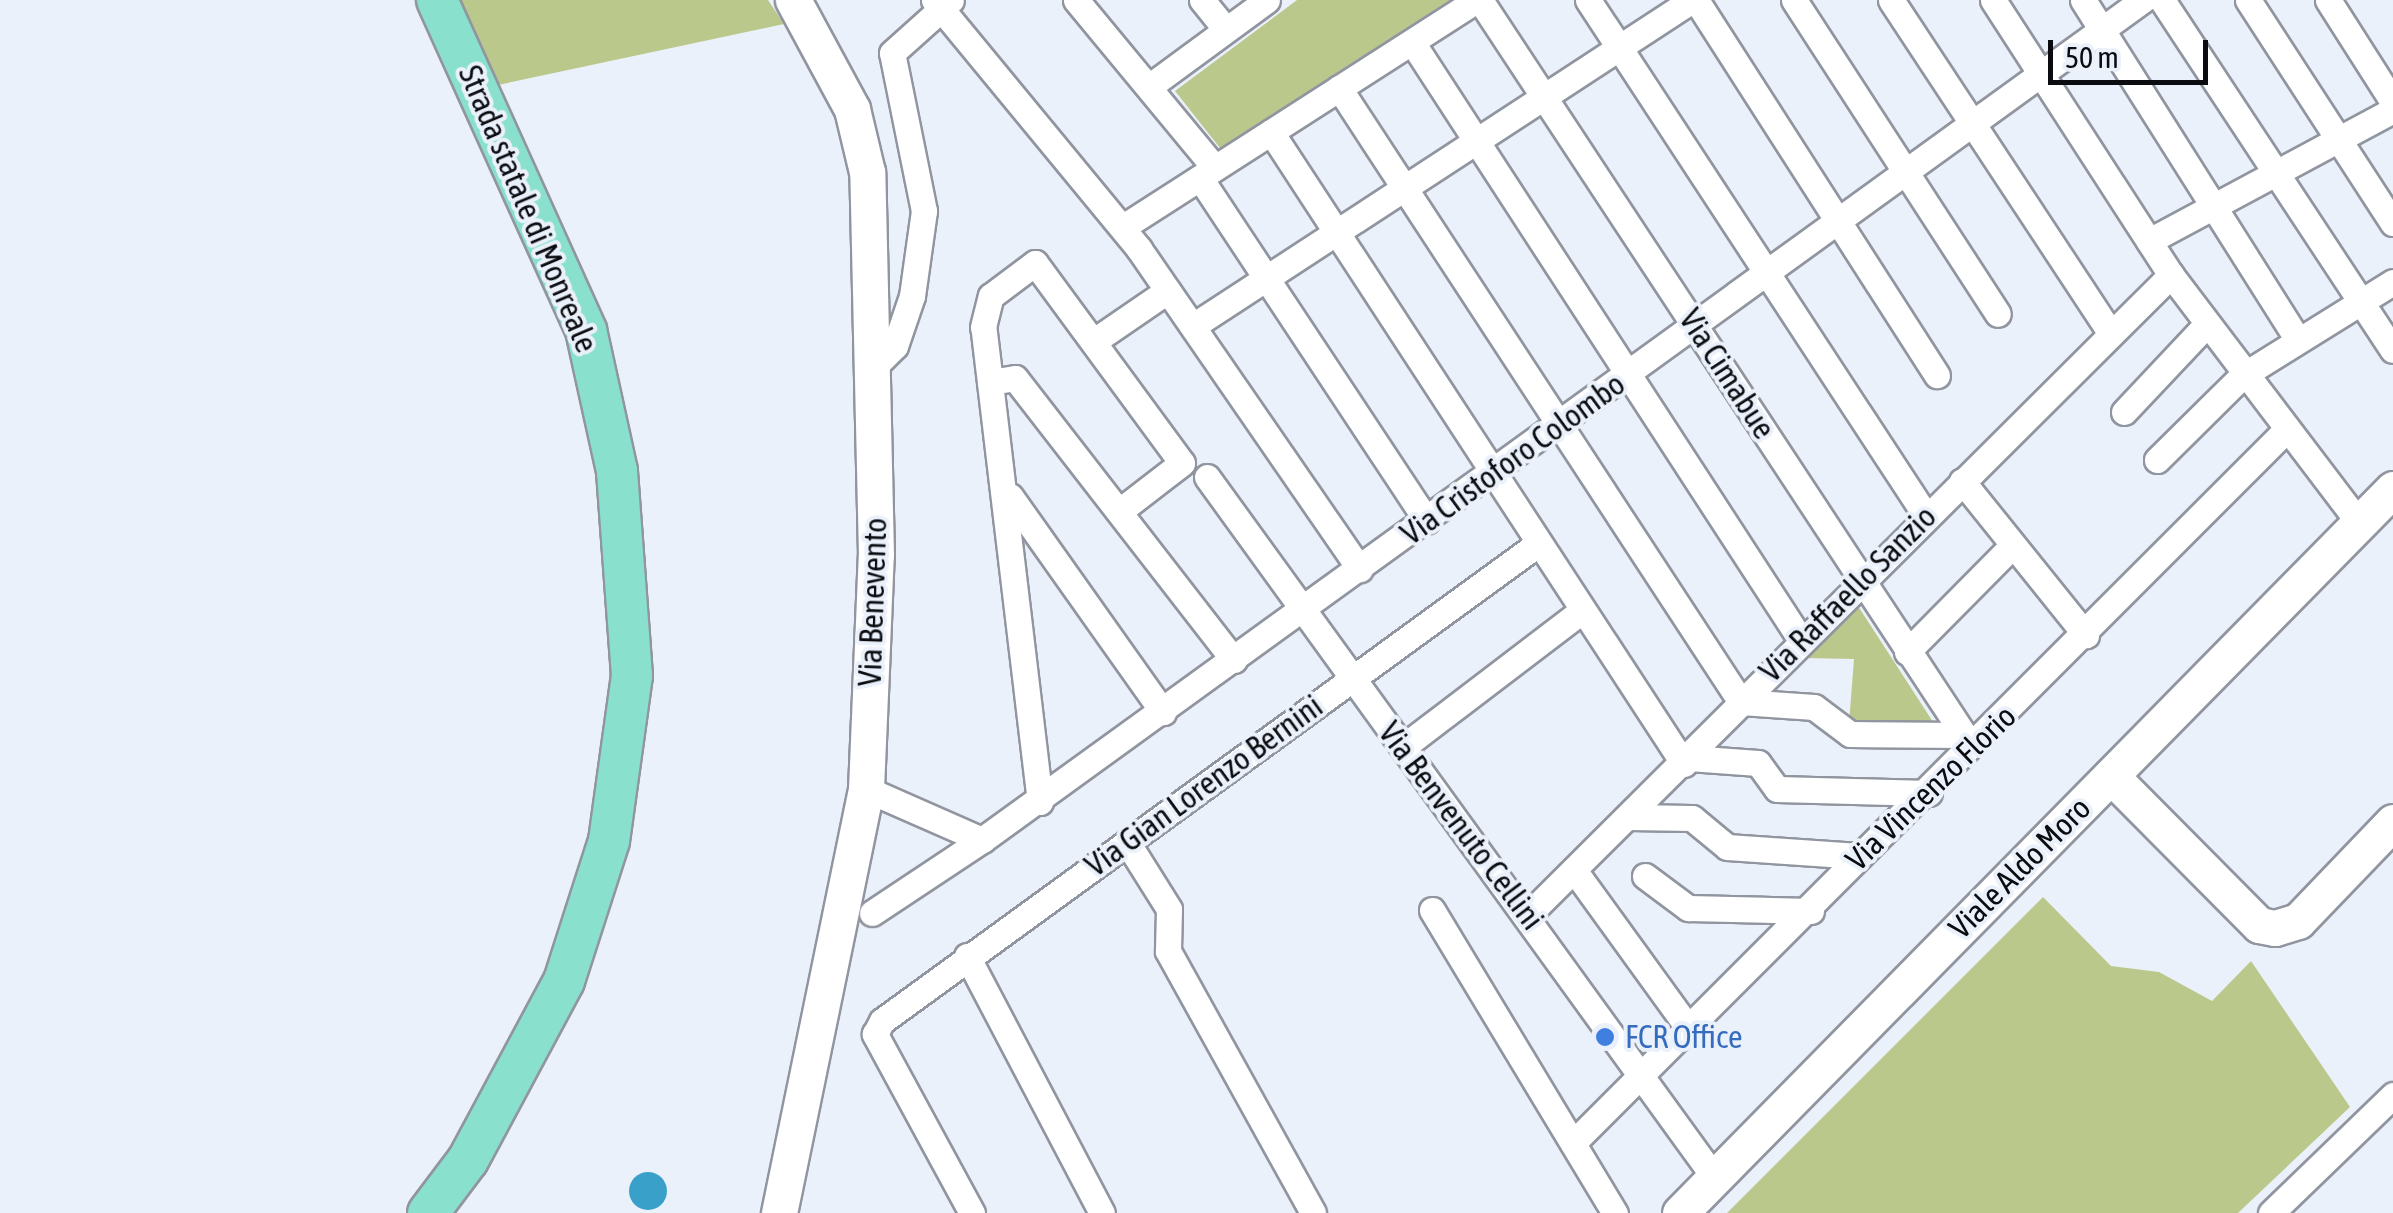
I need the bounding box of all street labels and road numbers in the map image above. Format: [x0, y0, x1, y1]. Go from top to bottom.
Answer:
street label: Strada statale di Monreale [450, 60, 606, 358]
street label: Via Cimabue [1671, 302, 1783, 446]
street label: Via Cristoforo Colombo [1394, 365, 1632, 553]
street label: Via Raffaello Sanzio [1752, 498, 1944, 690]
street label: Via Benevento [851, 517, 895, 687]
street label: Via Gian Lorenzo Bernini [1078, 687, 1330, 885]
street label: Via Vincenzo Florio [1838, 697, 2024, 879]
street label: Via Benvenuto Cellini [1370, 714, 1552, 938]
street label: Viale Aldo Moro [1941, 789, 2099, 947]

